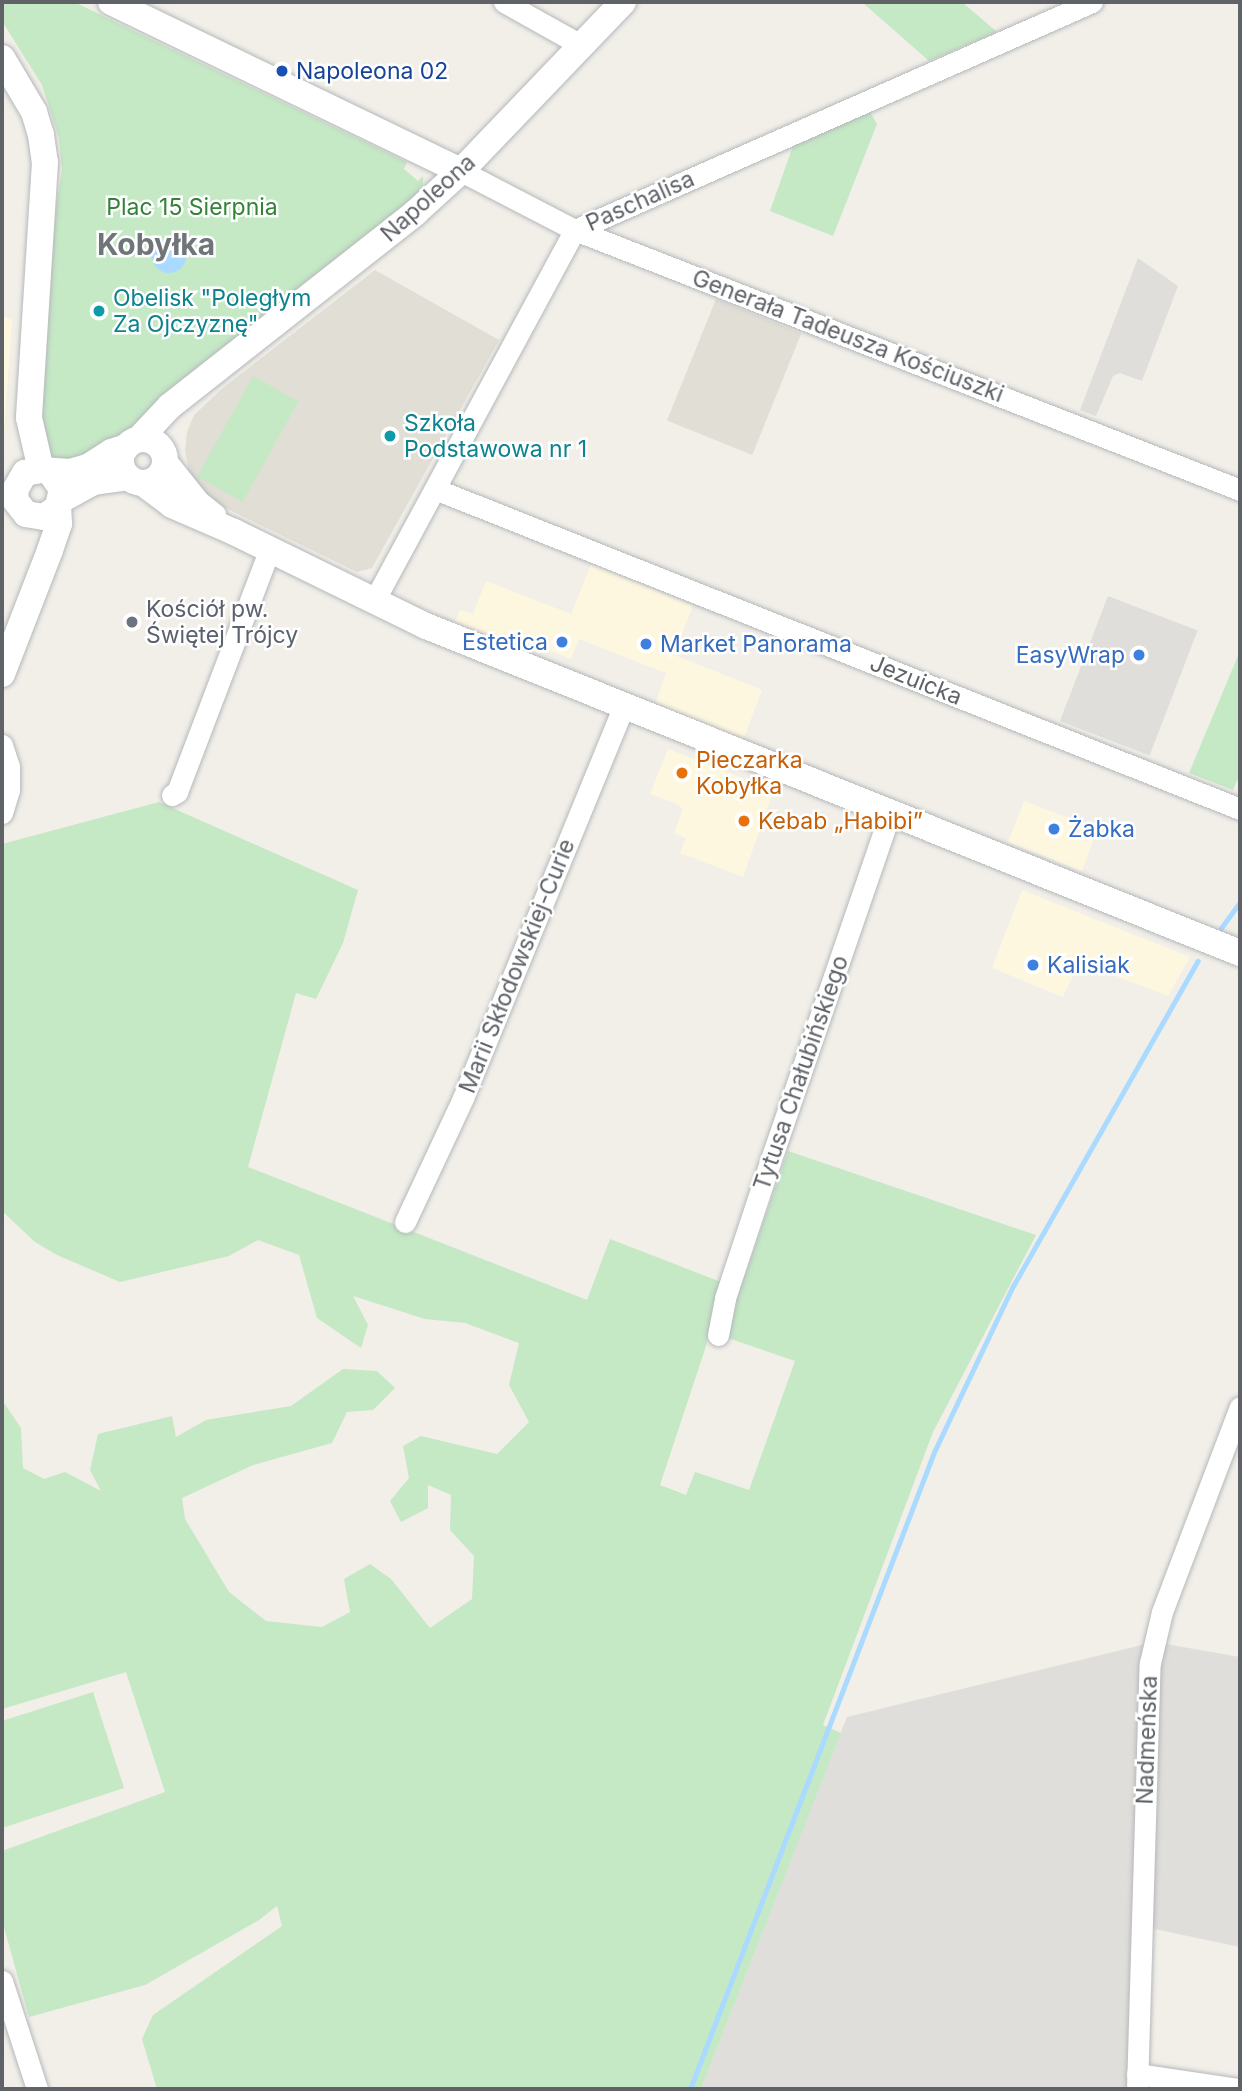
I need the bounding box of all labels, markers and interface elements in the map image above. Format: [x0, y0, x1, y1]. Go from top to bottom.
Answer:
place label: Napoleona 02 [296, 57, 448, 85]
marker: Napoleona 02 [274, 63, 290, 79]
street label: Napoleona [375, 148, 481, 248]
street label: Paschalisa [582, 165, 698, 237]
park label: Plac 15 Sierpnia [106, 193, 278, 221]
district label: Kobyłka [97, 226, 215, 262]
street label: Generała Tadeusza Kościuszki [688, 264, 1008, 408]
place label: Obelisk "Poległym Za Ojczyznę" [113, 284, 311, 338]
marker: Obelisk "Poległym Za Ojczyznę" [91, 303, 107, 319]
place label: Szkoła Podstawowa nr 1 [404, 409, 587, 463]
marker: Szkoła Podstawowa nr 1 [382, 428, 398, 444]
place label: Kościół pw. Świętej Trójcy [146, 595, 298, 649]
marker: Kościół pw. Świętej Trójcy [124, 614, 140, 630]
place label: Estetica [462, 628, 548, 656]
place label: Market Panorama [660, 630, 852, 658]
marker: Estetica [554, 634, 570, 650]
marker: Market Panorama [638, 636, 654, 652]
place label: EasyWrap [1016, 641, 1125, 669]
marker: EasyWrap [1131, 647, 1147, 663]
street label: Jezuicka [866, 649, 966, 711]
place label: Pieczarka Kobyłka [696, 746, 803, 800]
marker: Pieczarka Kobyłka [674, 765, 690, 781]
place label: Kebab „Habibi” [758, 807, 923, 835]
marker: Kebab „Habibi” [736, 813, 752, 829]
place label: Żabka [1068, 815, 1135, 843]
marker: Żabka [1046, 821, 1062, 837]
street label: Marii Skłodowskiej-Curie [453, 835, 581, 1097]
place label: Kalisiak [1047, 951, 1130, 979]
street label: Tytusa Chałubińskiego [748, 952, 854, 1194]
marker: Kalisiak [1025, 957, 1041, 973]
street label: Nadmeńska [1131, 1675, 1163, 1805]

